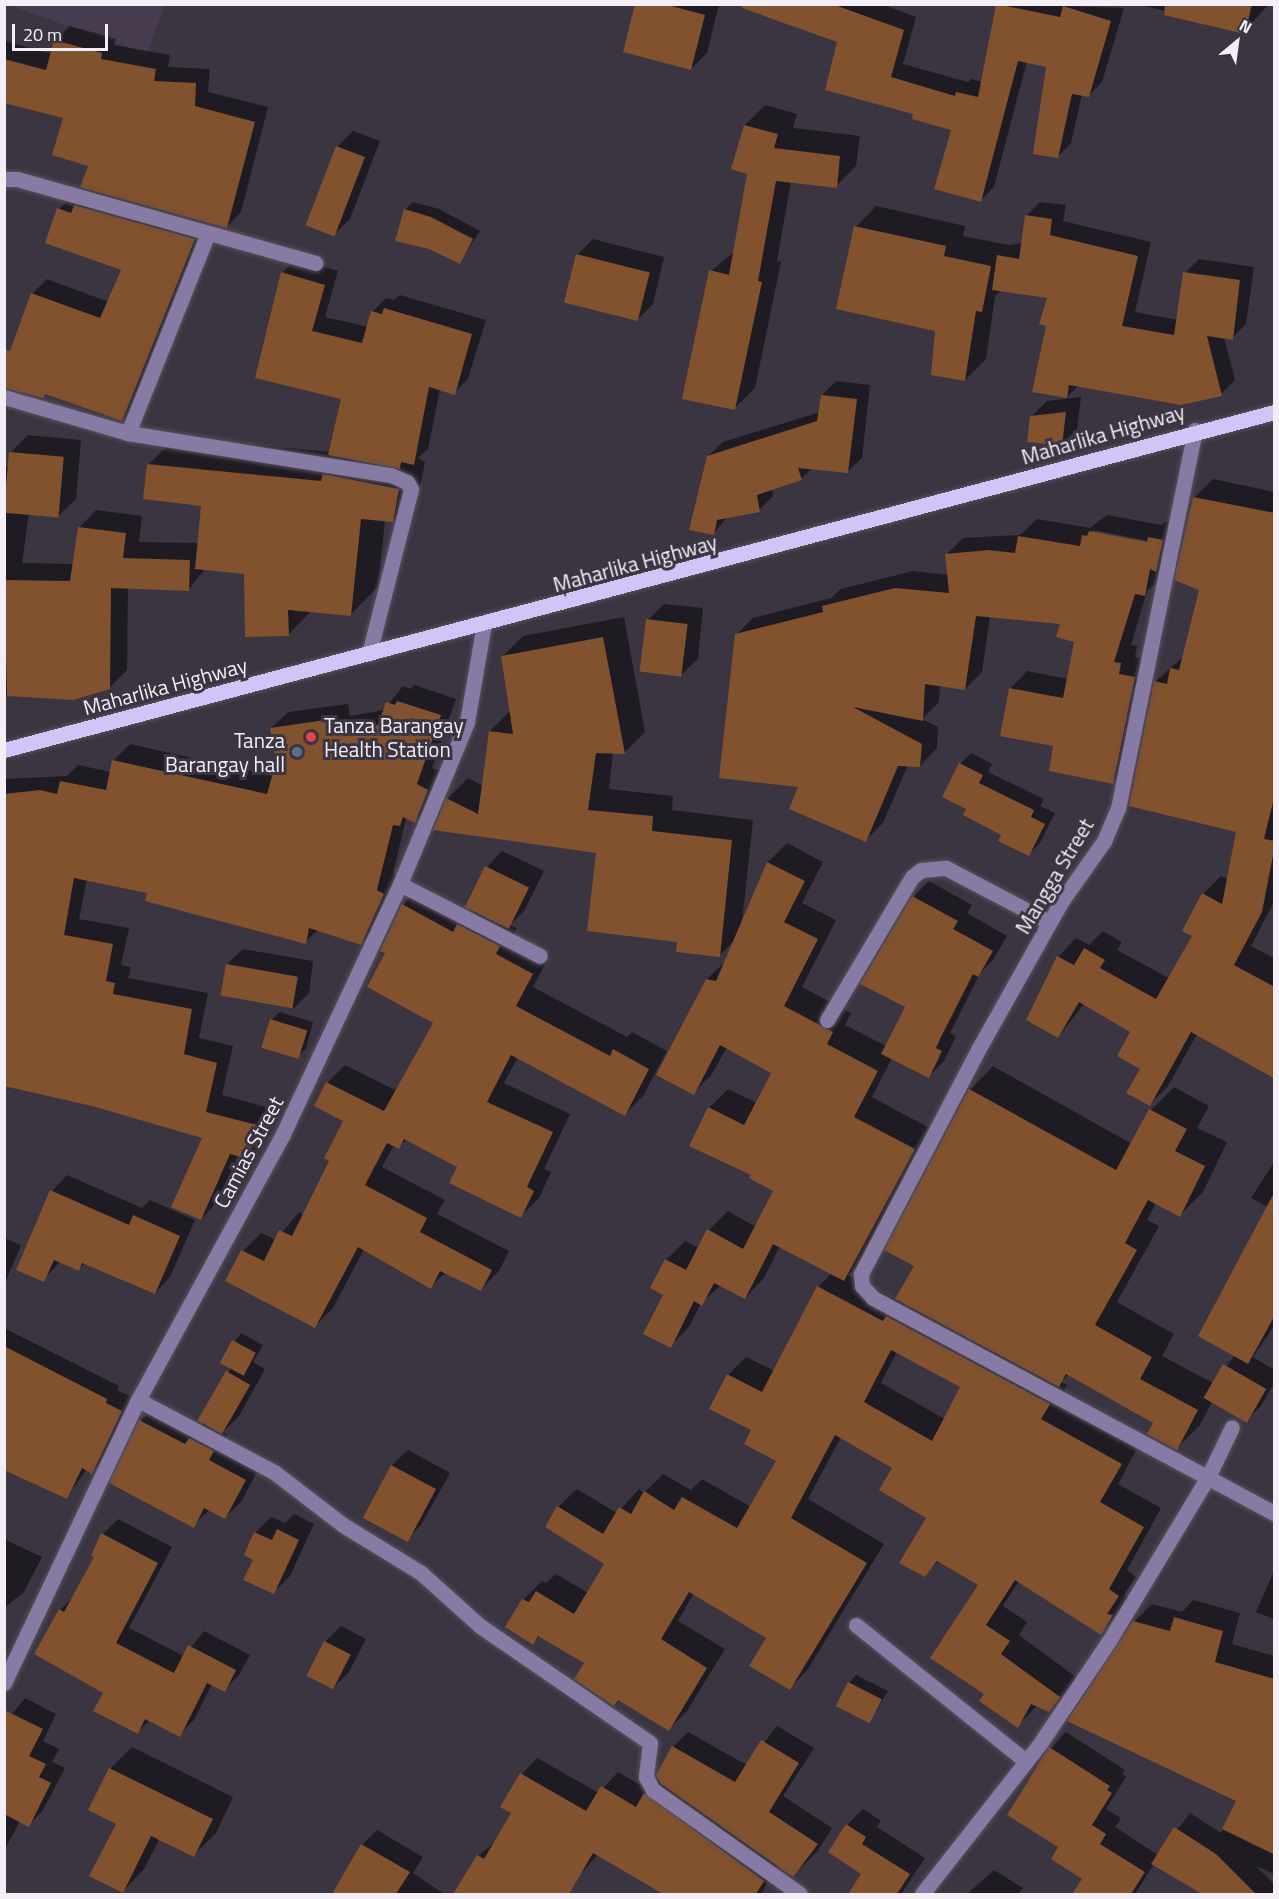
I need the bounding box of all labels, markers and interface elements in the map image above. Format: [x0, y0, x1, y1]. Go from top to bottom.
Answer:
scale bar [15, 12, 111, 50]
north arrow [1207, 12, 1267, 72]
text: N [1235, 13, 1256, 39]
text: 20 m [23, 21, 62, 48]
street label: Maharlika Highway [1018, 399, 1188, 469]
street label: Maharlika Highway [550, 529, 720, 597]
street label: Maharlika Highway [80, 652, 250, 720]
place label: Tanza Barangay Health Station [324, 712, 464, 762]
place label: Tanza Barangay hall [165, 727, 285, 777]
marker: Tanza Barangay Health Station [302, 728, 320, 746]
marker: Tanza Barangay hall [290, 745, 304, 759]
street label: Mangga Street [1010, 814, 1098, 938]
street label: Camias Street [208, 1092, 288, 1212]

